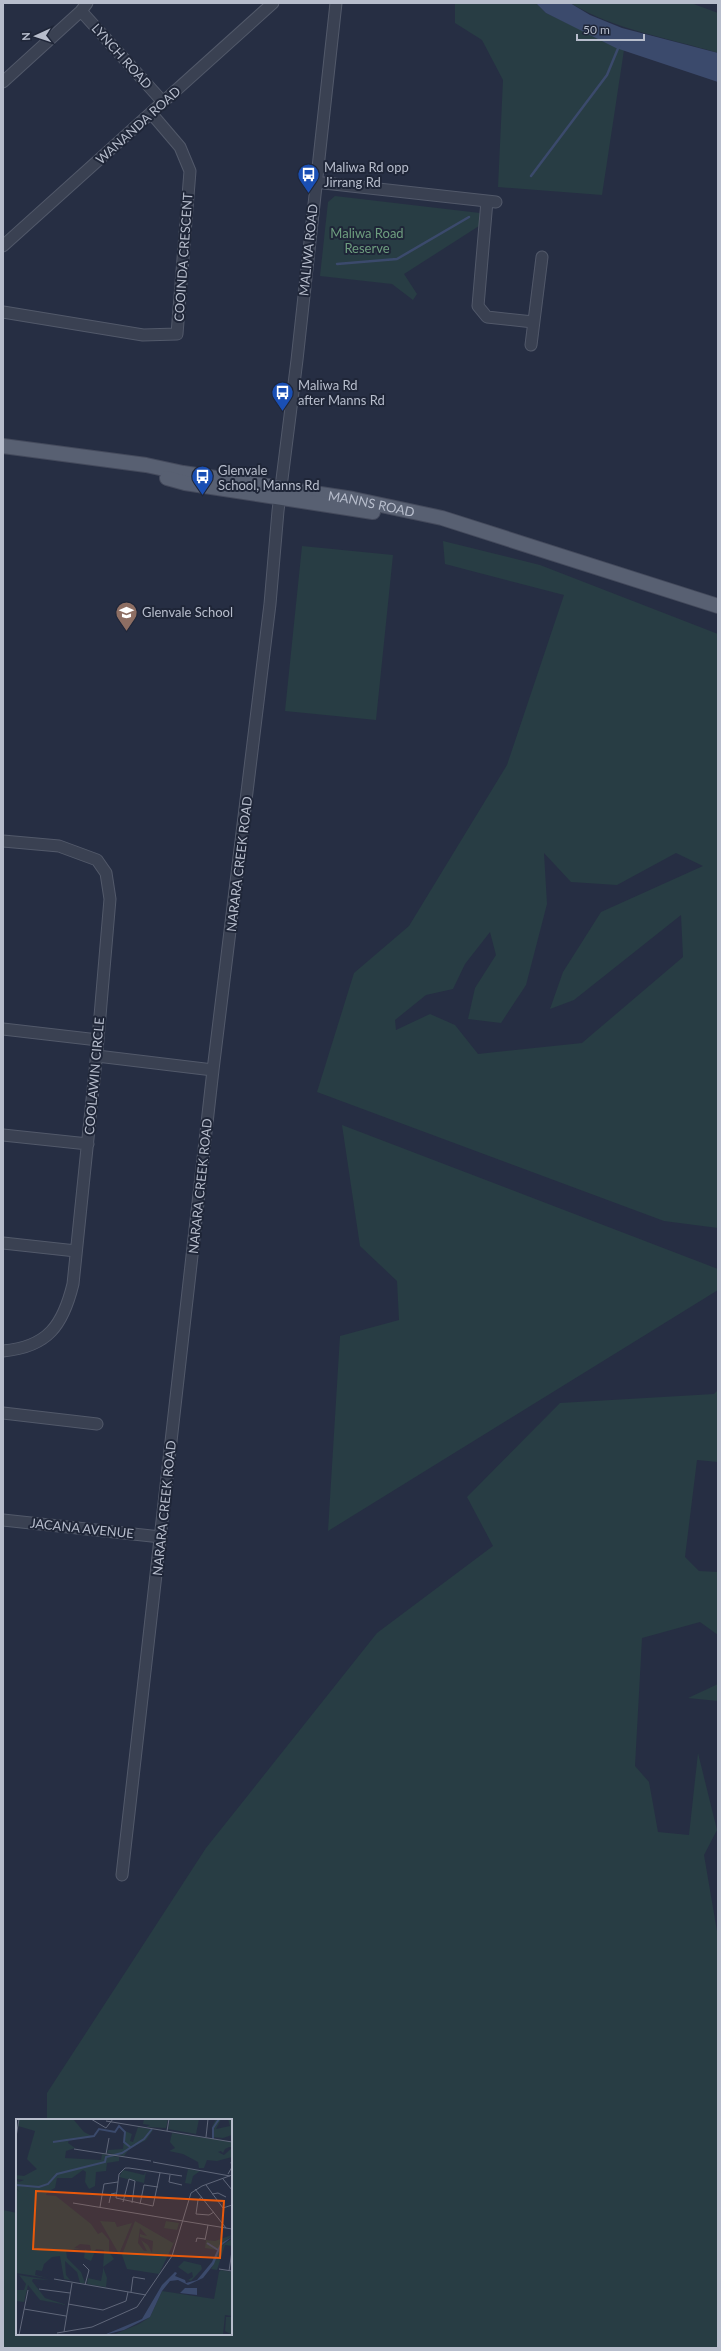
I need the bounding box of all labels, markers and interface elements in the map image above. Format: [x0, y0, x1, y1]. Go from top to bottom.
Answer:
north arrow [16, 16, 56, 56]
scale bar [577, 16, 644, 42]
street label: LYNCH ROAD [89, 20, 156, 92]
text: 50 m [583, 22, 610, 37]
text: N [19, 32, 32, 41]
street label: WANANDA ROAD [92, 83, 184, 167]
place label: Maliwa Rd opp Jirrang Rd [324, 159, 409, 190]
bus stop icon: Maliwa Rd opp Jirrang Rd [295, 161, 321, 194]
street label: COOINDA CRESCENT [171, 192, 196, 322]
street label: MALIWA ROAD [295, 203, 321, 297]
park label: Maliwa Road Reserve [330, 225, 404, 256]
place label: Maliwa Rd after Manns Rd [298, 377, 385, 408]
bus stop icon: Maliwa Rd after Manns Rd [270, 379, 296, 412]
place label: Glenvale School, Manns Rd [218, 462, 319, 493]
bus stop icon: Glenvale School, Manns Rd [190, 464, 216, 497]
street label: MANNS ROAD [327, 487, 416, 520]
school or university icon: Glenvale School [114, 599, 140, 632]
place label: Glenvale School [142, 604, 233, 620]
street label: NARARA CREEK ROAD [223, 795, 255, 933]
street label: COOLAWIN CIRCLE [81, 1017, 107, 1135]
street label: NARARA CREEK ROAD [185, 1117, 215, 1255]
street label: NARARA CREEK ROAD [149, 1439, 179, 1577]
street label: JACANA AVENUE [29, 1515, 135, 1541]
inset map [16, 2119, 232, 2335]

